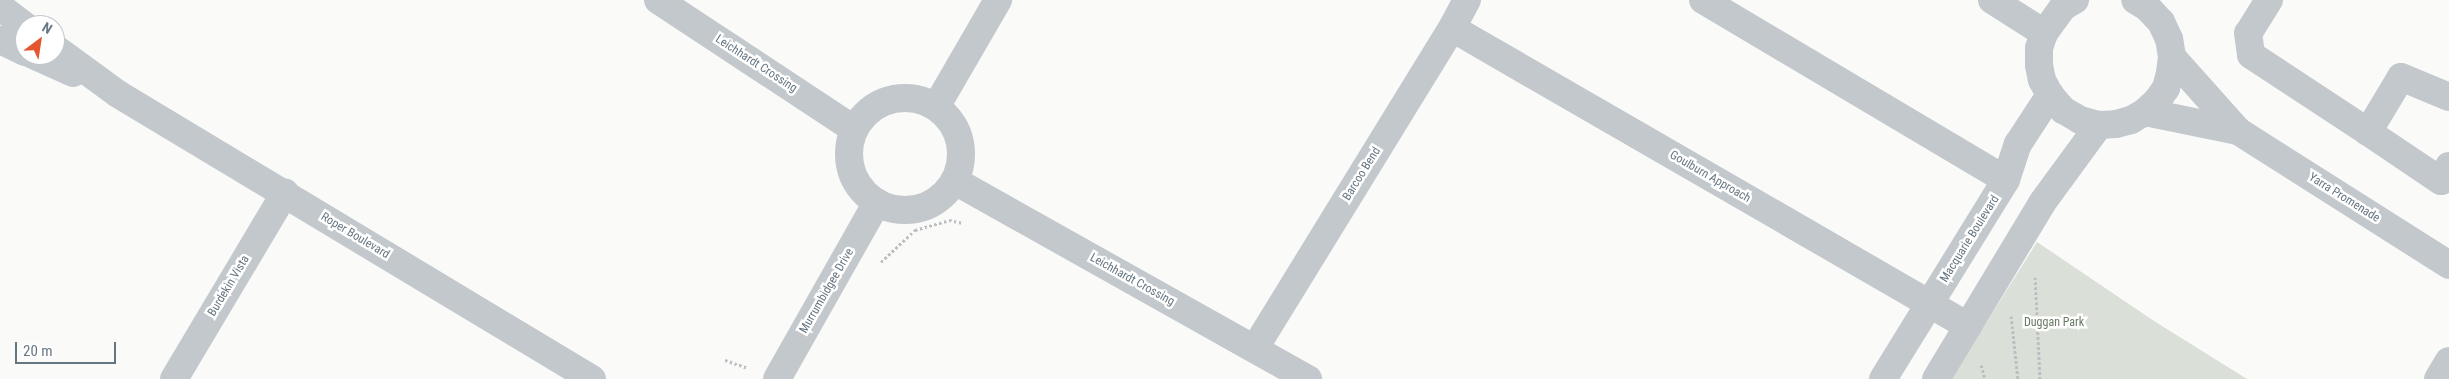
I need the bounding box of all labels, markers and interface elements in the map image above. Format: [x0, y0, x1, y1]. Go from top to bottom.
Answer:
north arrow [15, 15, 65, 65]
text: N [39, 19, 55, 37]
street label: Leichhardt Crossing [712, 32, 800, 96]
street label: Barcoo Bend [1340, 145, 1384, 203]
street label: Goulburn Approach [1667, 148, 1753, 206]
street label: Yarra Promenade [2306, 170, 2382, 226]
street label: Macquarie Boulevard [1937, 193, 2003, 285]
street label: Roper Boulevard [318, 210, 392, 262]
street label: Murrumbidgee Drive [797, 246, 857, 336]
street label: Leichhardt Crossing [1087, 251, 1177, 309]
street label: Burdekin Vista [205, 253, 253, 319]
park label: Duggan Park [2024, 316, 2084, 330]
scale bar [18, 332, 119, 364]
text: 20 m [23, 342, 53, 360]

